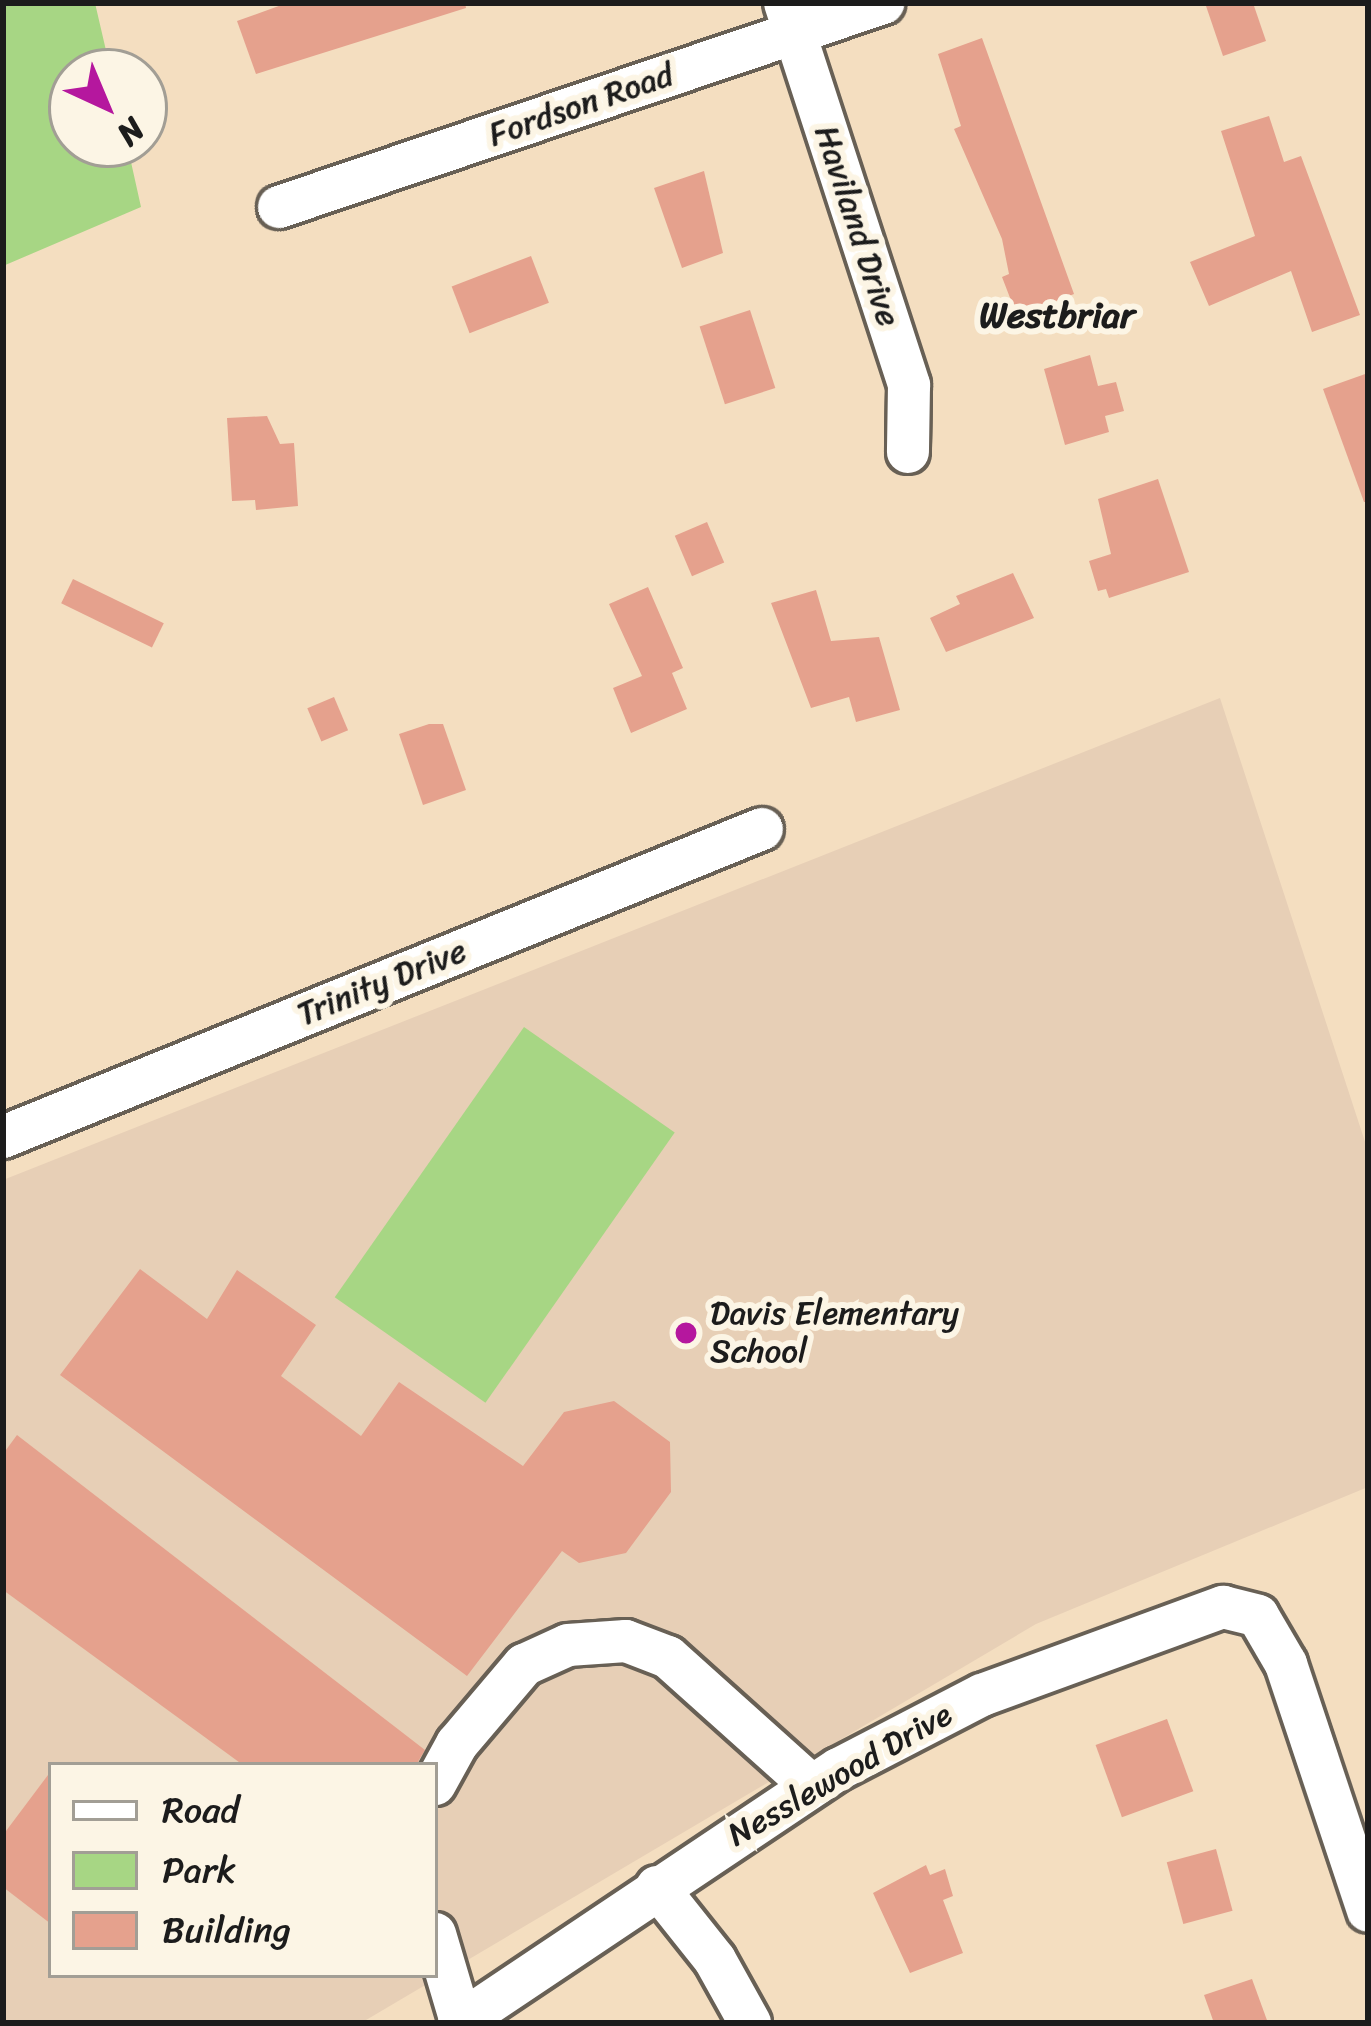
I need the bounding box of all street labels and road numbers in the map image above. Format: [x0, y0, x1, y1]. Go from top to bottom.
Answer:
street label: Fordson Road [483, 55, 679, 155]
street label: Haviland Drive [806, 121, 908, 331]
street label: Trinity Drive [292, 931, 472, 1035]
street label: Nesslewood Drive [721, 1695, 959, 1855]

